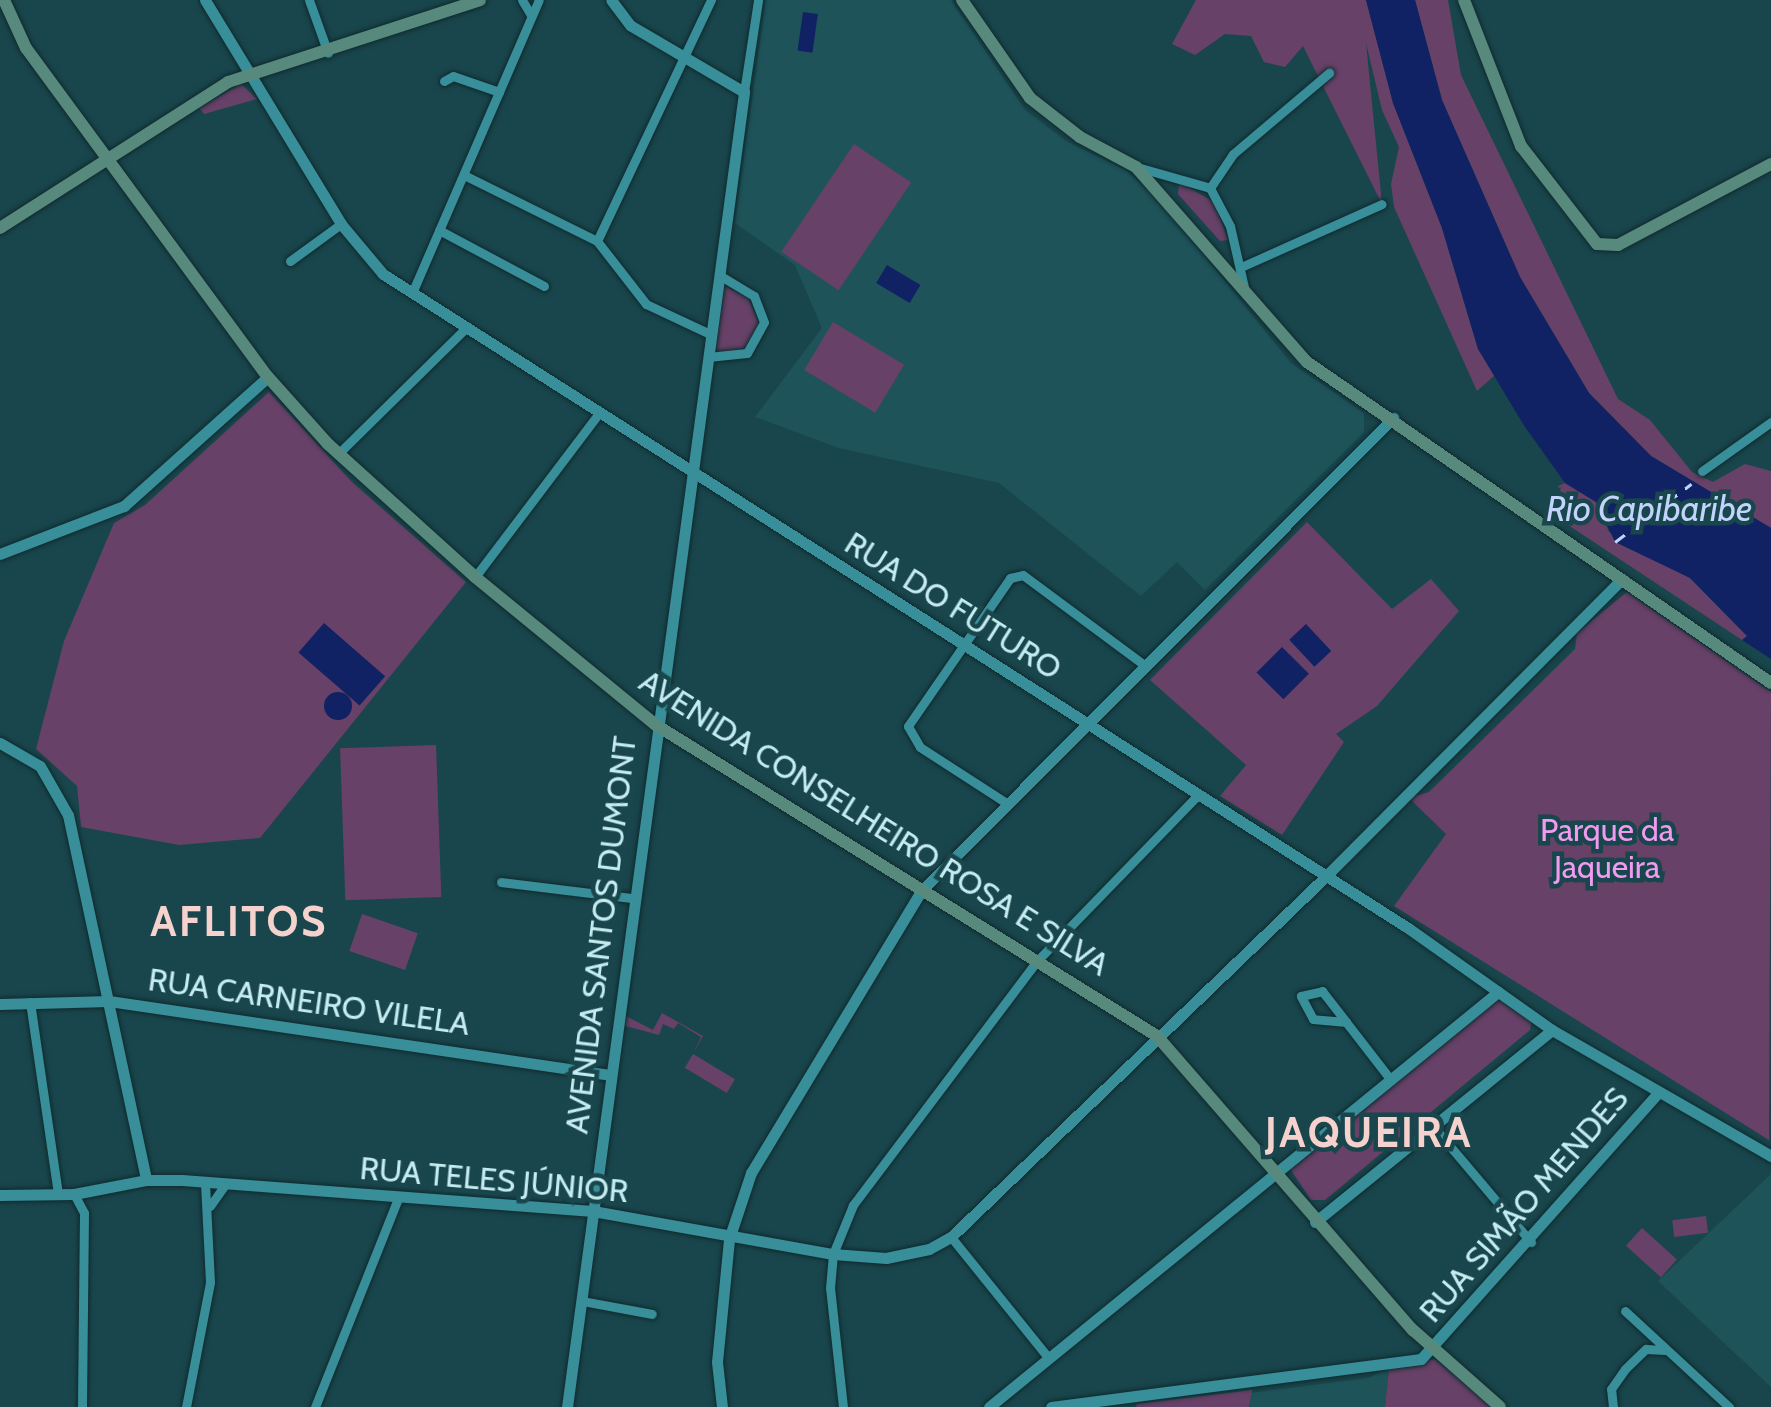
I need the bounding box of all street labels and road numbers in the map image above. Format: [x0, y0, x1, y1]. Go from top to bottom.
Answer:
street label: RUA DO FUTURO [838, 524, 1068, 688]
street label: AVENIDA CONSELHEIRO ROSA E SILVA [632, 662, 1116, 984]
street label: AVENIDA SANTOS DUMONT [558, 734, 644, 1136]
street label: RUA CARNEIRO VILELA [146, 960, 472, 1044]
street label: RUA SIMÃO MENDES [1412, 1080, 1636, 1330]
street label: RUA TELES JÚNIOR [358, 1149, 630, 1211]

